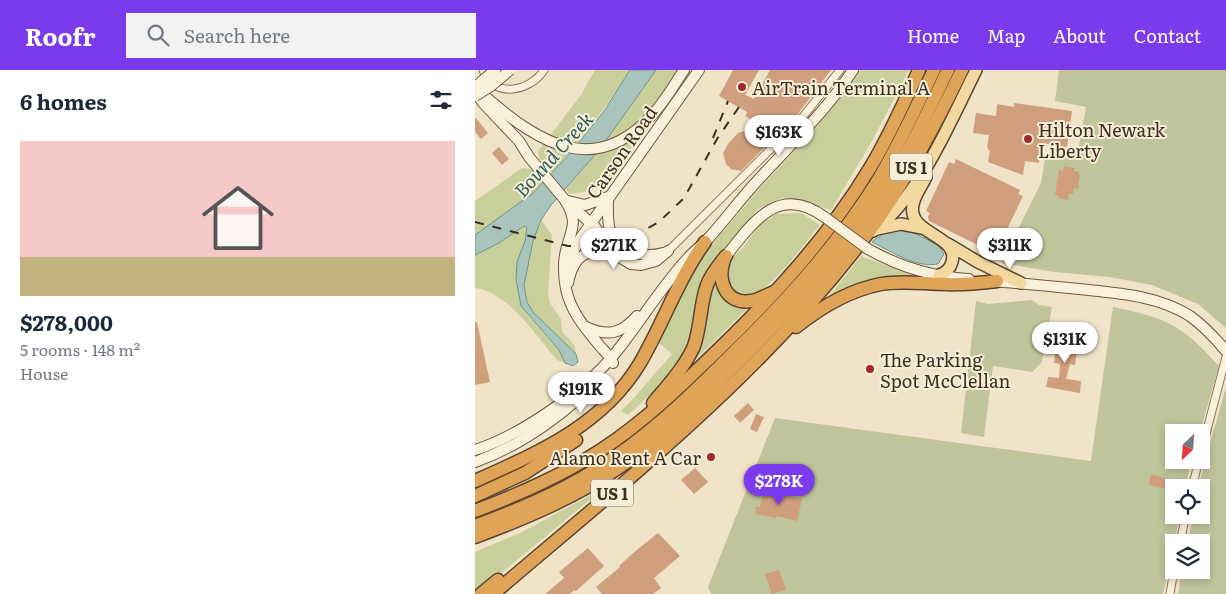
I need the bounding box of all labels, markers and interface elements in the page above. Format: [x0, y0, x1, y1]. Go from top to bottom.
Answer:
search box [126, 13, 476, 58]
text: Roofr [25, 18, 96, 53]
icon: search [144, 21, 172, 49]
text: Search here [184, 21, 290, 49]
text: Home [907, 22, 959, 49]
text: Map [987, 22, 1025, 49]
text: About [1053, 22, 1106, 49]
text: Contact [1134, 22, 1201, 49]
place label: AirTrain Terminal A [752, 74, 930, 101]
marker: AirTrain Terminal A [736, 81, 748, 93]
text: 6 homes [20, 85, 107, 116]
icon: filters [427, 86, 455, 114]
street label: Carson Road [579, 100, 663, 204]
water label: Bound Creek [507, 105, 599, 203]
pin: $163K [744, 114, 814, 157]
place label: Hilton Newark Liberty [1038, 116, 1166, 164]
text: $163K [756, 119, 802, 143]
marker: Hilton Newark Liberty [1022, 133, 1034, 145]
road number: US 1 [890, 154, 932, 180]
icon: home [193, 173, 283, 263]
pin: $271K [579, 228, 649, 270]
pin: $311K [975, 228, 1045, 270]
text: $271K [591, 232, 637, 256]
text: $311K [988, 232, 1032, 256]
text: $278,000 [20, 306, 113, 337]
pin: $131K [1030, 322, 1100, 364]
text: $131K [1043, 326, 1087, 350]
text: 5 rooms · 148 m² [20, 337, 140, 361]
place label: The Parking Spot McClellan [880, 346, 1011, 394]
text: House [20, 361, 68, 385]
marker: The Parking Spot McClellan [864, 363, 876, 375]
pin: $191K [546, 372, 616, 414]
text: $191K [559, 376, 603, 400]
north arrow [1165, 424, 1210, 469]
map controls [1165, 424, 1210, 579]
place label: Alamo Rent A Car [550, 444, 701, 471]
marker: Alamo Rent A Car [705, 451, 717, 463]
pin: $278K [744, 464, 814, 506]
text: $278K [755, 468, 803, 492]
road number: US 1 [591, 479, 633, 506]
button: locate [1165, 479, 1210, 524]
button: layers [1165, 534, 1210, 579]

